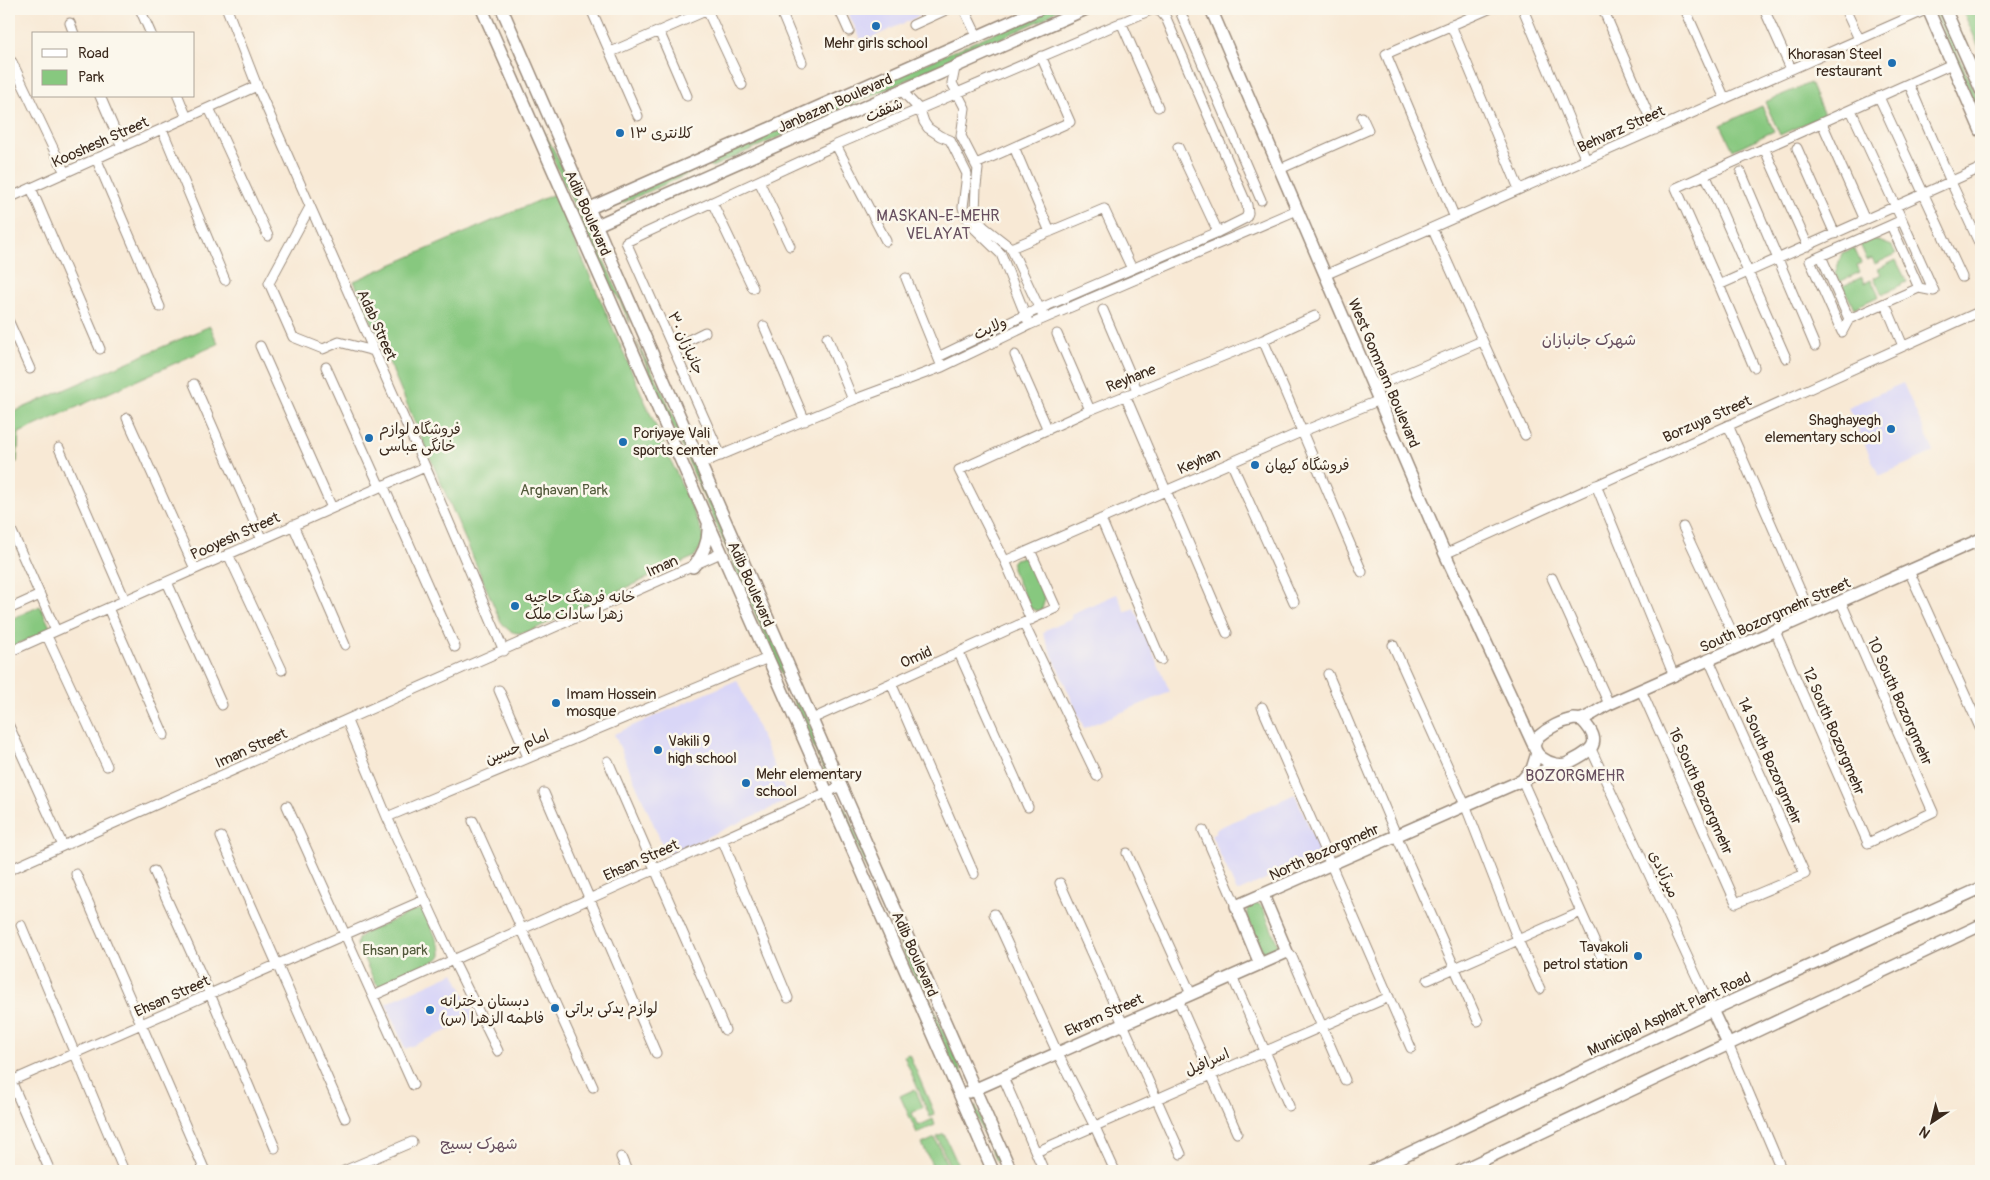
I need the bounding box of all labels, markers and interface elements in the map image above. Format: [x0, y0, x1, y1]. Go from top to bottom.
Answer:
marker: Mehr girls school [870, 20, 882, 32]
legend [32, 32, 195, 98]
place label: Mehr girls school [824, 34, 928, 53]
text: Road [78, 44, 109, 63]
place label: Khorasan Steel restaurant [1787, 45, 1883, 81]
marker: Khorasan Steel restaurant [1886, 57, 1898, 69]
text: Park [78, 68, 105, 87]
street label: Janbazan Boulevard [775, 70, 896, 137]
street label: شفقت [863, 94, 906, 127]
street label: Behvarz Street [1575, 101, 1669, 157]
street label: Kooshesh Street [49, 112, 152, 172]
place label: کلانتری ۱۳ [630, 124, 693, 143]
marker: کلانتری ۱۳ [614, 127, 626, 139]
street label: Adib Boulevard [560, 168, 615, 259]
district label: MASKAN-E-MEHR VELAYAT [876, 206, 1000, 244]
street label: Adab Street [353, 287, 401, 364]
street label: West Gomnam Boulevard [1343, 296, 1424, 451]
street label: جانبازان ۳۰ [663, 309, 708, 378]
street label: ولایت [971, 313, 1010, 344]
district label: شهرک جانبازان [1542, 330, 1636, 350]
street label: Reyhane [1104, 360, 1159, 397]
street label: Borzuya Street [1660, 391, 1755, 447]
place label: Shaghayegh elementary school [1765, 411, 1881, 447]
place label: فروشگاه لوازم خانگی عباسی [379, 420, 461, 456]
marker: Shaghayegh elementary school [1885, 423, 1897, 435]
place label: Poriyaye Vali sports center [633, 424, 719, 460]
marker: فروشگاه لوازم خانگی عباسی [363, 432, 375, 444]
marker: Poriyaye Vali sports center [617, 436, 629, 448]
street label: Keyhan [1175, 444, 1224, 479]
place label: فروشگاه کیهان [1265, 456, 1350, 475]
marker: فروشگاه کیهان [1249, 459, 1261, 471]
park label: Arghavan Park [520, 481, 609, 500]
street label: Pooyesh Street [188, 508, 284, 565]
street label: Adib Boulevard [723, 539, 778, 630]
street label: Iman [643, 551, 681, 582]
street label: South Bozorgmehr Street [1697, 573, 1854, 657]
place label: خانه فرهنگ حاجیه زهرا سادات ملک [525, 588, 636, 624]
marker: خانه فرهنگ حاجیه زهرا سادات ملک [509, 600, 521, 612]
street label: 10 South Bozorgmehr [1863, 634, 1937, 769]
street label: Omid [897, 642, 935, 673]
street label: 12 South Bozorgmehr [1798, 665, 1869, 798]
place label: Imam Hossein mosque [566, 685, 656, 721]
street label: 14 South Bozorgmehr [1733, 695, 1806, 828]
marker: Imam Hossein mosque [550, 697, 562, 709]
street label: Iman Street [212, 724, 291, 773]
street label: امام حسین [482, 725, 553, 770]
street label: 16 South Bozorgmehr [1664, 725, 1737, 858]
place label: Vakili 9 high school [668, 732, 737, 768]
marker: Vakili 9 high school [652, 744, 664, 756]
place label: Mehr elementary school [756, 765, 862, 801]
district label: BOZORGMEHR [1525, 766, 1625, 786]
marker: Mehr elementary school [740, 777, 752, 789]
street label: North Bozorgmehr [1266, 819, 1383, 885]
street label: Ehsan Street [601, 835, 683, 886]
street label: میرآبادی [1644, 847, 1683, 901]
street label: Adib Boulevard [887, 909, 942, 1000]
place label: Tavakoli petrol station [1543, 938, 1628, 974]
park label: Ehsan park [362, 941, 428, 960]
marker: Tavakoli petrol station [1632, 950, 1644, 962]
street label: Municipal Asphalt Plant Road [1584, 968, 1754, 1061]
street label: Ehsan Street [132, 971, 214, 1022]
street label: Ekram Street [1062, 989, 1147, 1041]
place label: دبستان دخترانه فاطمه الزهرا (س) [440, 992, 544, 1028]
place label: لوازم یدکی براتی [565, 999, 658, 1020]
marker: لوازم یدکی براتی [549, 1002, 561, 1014]
marker: دبستان دخترانه فاطمه الزهرا (س) [424, 1004, 436, 1016]
street label: اسرافیل [1182, 1044, 1232, 1081]
north arrow [1908, 1098, 1958, 1148]
text: N [1916, 1123, 1934, 1142]
district label: شهرک بسیج [440, 1134, 518, 1154]

